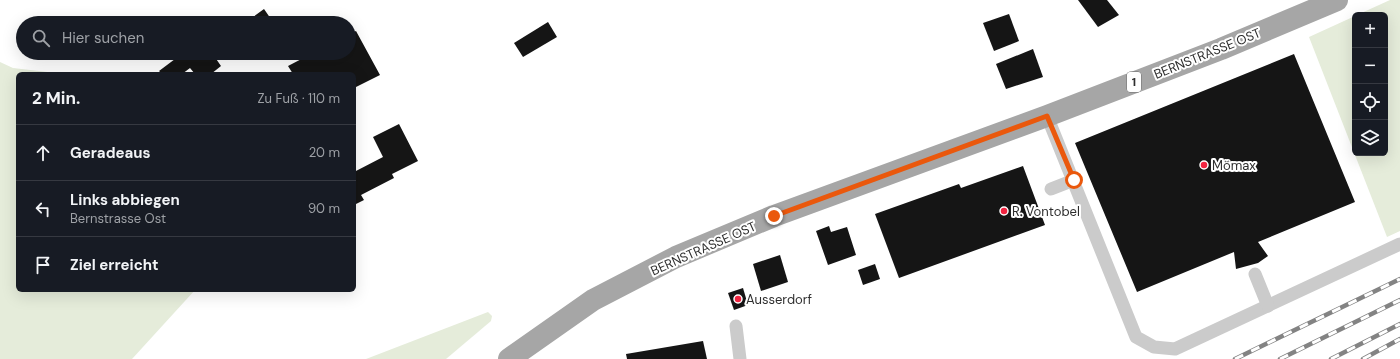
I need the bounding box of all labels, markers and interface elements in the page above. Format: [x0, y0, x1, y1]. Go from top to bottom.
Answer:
map controls [1352, 12, 1388, 156]
button: + [1352, 12, 1388, 48]
search box [16, 16, 356, 60]
street label: BERNSTRASSE OST [1151, 24, 1263, 83]
icon: search [30, 27, 52, 49]
text: Hier suchen [62, 28, 144, 48]
button: − [1352, 48, 1388, 84]
road number: 1 [1127, 72, 1141, 92]
button: locate [1352, 84, 1388, 120]
text: 2 Min. [32, 87, 80, 109]
text: Zu Fuß · 110 m [258, 90, 340, 107]
button: layers [1352, 120, 1388, 156]
icon: ahead [32, 142, 54, 164]
text: Geradeaus [70, 143, 151, 163]
text: 20 m [309, 144, 340, 161]
place label: Mömax [1212, 157, 1256, 174]
marker: Mömax [1199, 160, 1209, 170]
route start [1065, 171, 1083, 189]
text: Links abbiegen [70, 190, 180, 210]
icon: left [32, 198, 54, 220]
text: 90 m [308, 200, 340, 217]
place label: R. Vontobel [1012, 203, 1080, 220]
marker: R. Vontobel [999, 206, 1009, 216]
route end [765, 207, 783, 225]
text: Bernstrasse Ost [70, 210, 166, 227]
street label: BERNSTRASSE OST [648, 218, 758, 279]
icon: arrive [32, 254, 54, 276]
text: Ziel erreicht [70, 255, 159, 275]
place label: Ausserdorf [746, 291, 813, 308]
marker: Ausserdorf [733, 294, 743, 304]

